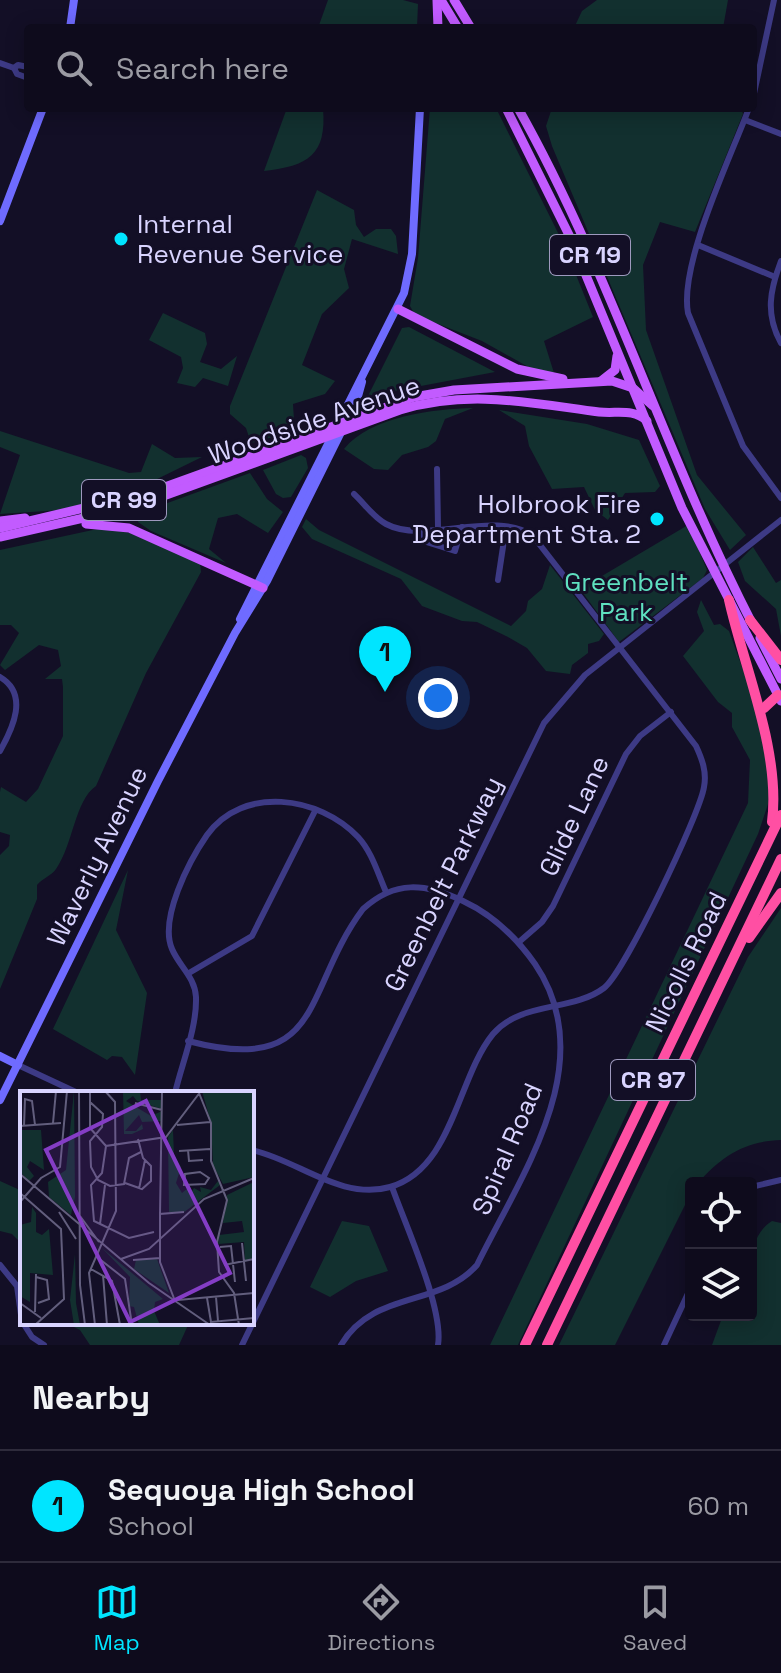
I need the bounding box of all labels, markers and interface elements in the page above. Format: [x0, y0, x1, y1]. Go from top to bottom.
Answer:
search box [24, 24, 757, 112]
icon: search [52, 46, 96, 90]
text: Search here [116, 49, 289, 88]
place label: Internal Revenue Service [137, 207, 343, 271]
marker: Internal Revenue Service [112, 230, 130, 248]
road number: CR 19 [550, 235, 630, 275]
street label: Woodside Avenue [204, 368, 424, 472]
road number: CR 99 [82, 480, 166, 520]
place label: Holbrook Fire Department Sta. 2 [412, 487, 641, 551]
marker: Holbrook Fire Department Sta. 2 [648, 510, 666, 528]
park label: Greenbelt Park [564, 565, 688, 629]
pin: 1 [359, 626, 411, 692]
your location [418, 678, 458, 718]
street label: Glide Lane [531, 750, 617, 882]
street label: Waverly Avenue [39, 761, 155, 951]
street label: Greenbelt Parkway [376, 771, 510, 997]
street label: Nicolls Road [637, 886, 735, 1038]
road number: CR 97 [611, 1060, 695, 1100]
street label: Spiral Road [464, 1078, 550, 1220]
inset map [20, 1091, 254, 1325]
map controls [685, 1177, 757, 1321]
button: locate [685, 1177, 757, 1249]
button: layers [685, 1249, 757, 1321]
text: Nearby [32, 1376, 150, 1419]
text: Sequoya High School [108, 1470, 415, 1509]
text: 1 [52, 1489, 64, 1523]
text: 60 m [687, 1489, 749, 1523]
text: School [108, 1509, 194, 1543]
tab: Map [94, 1580, 140, 1656]
tab: Directions [327, 1580, 435, 1656]
tab: Saved [623, 1580, 687, 1656]

